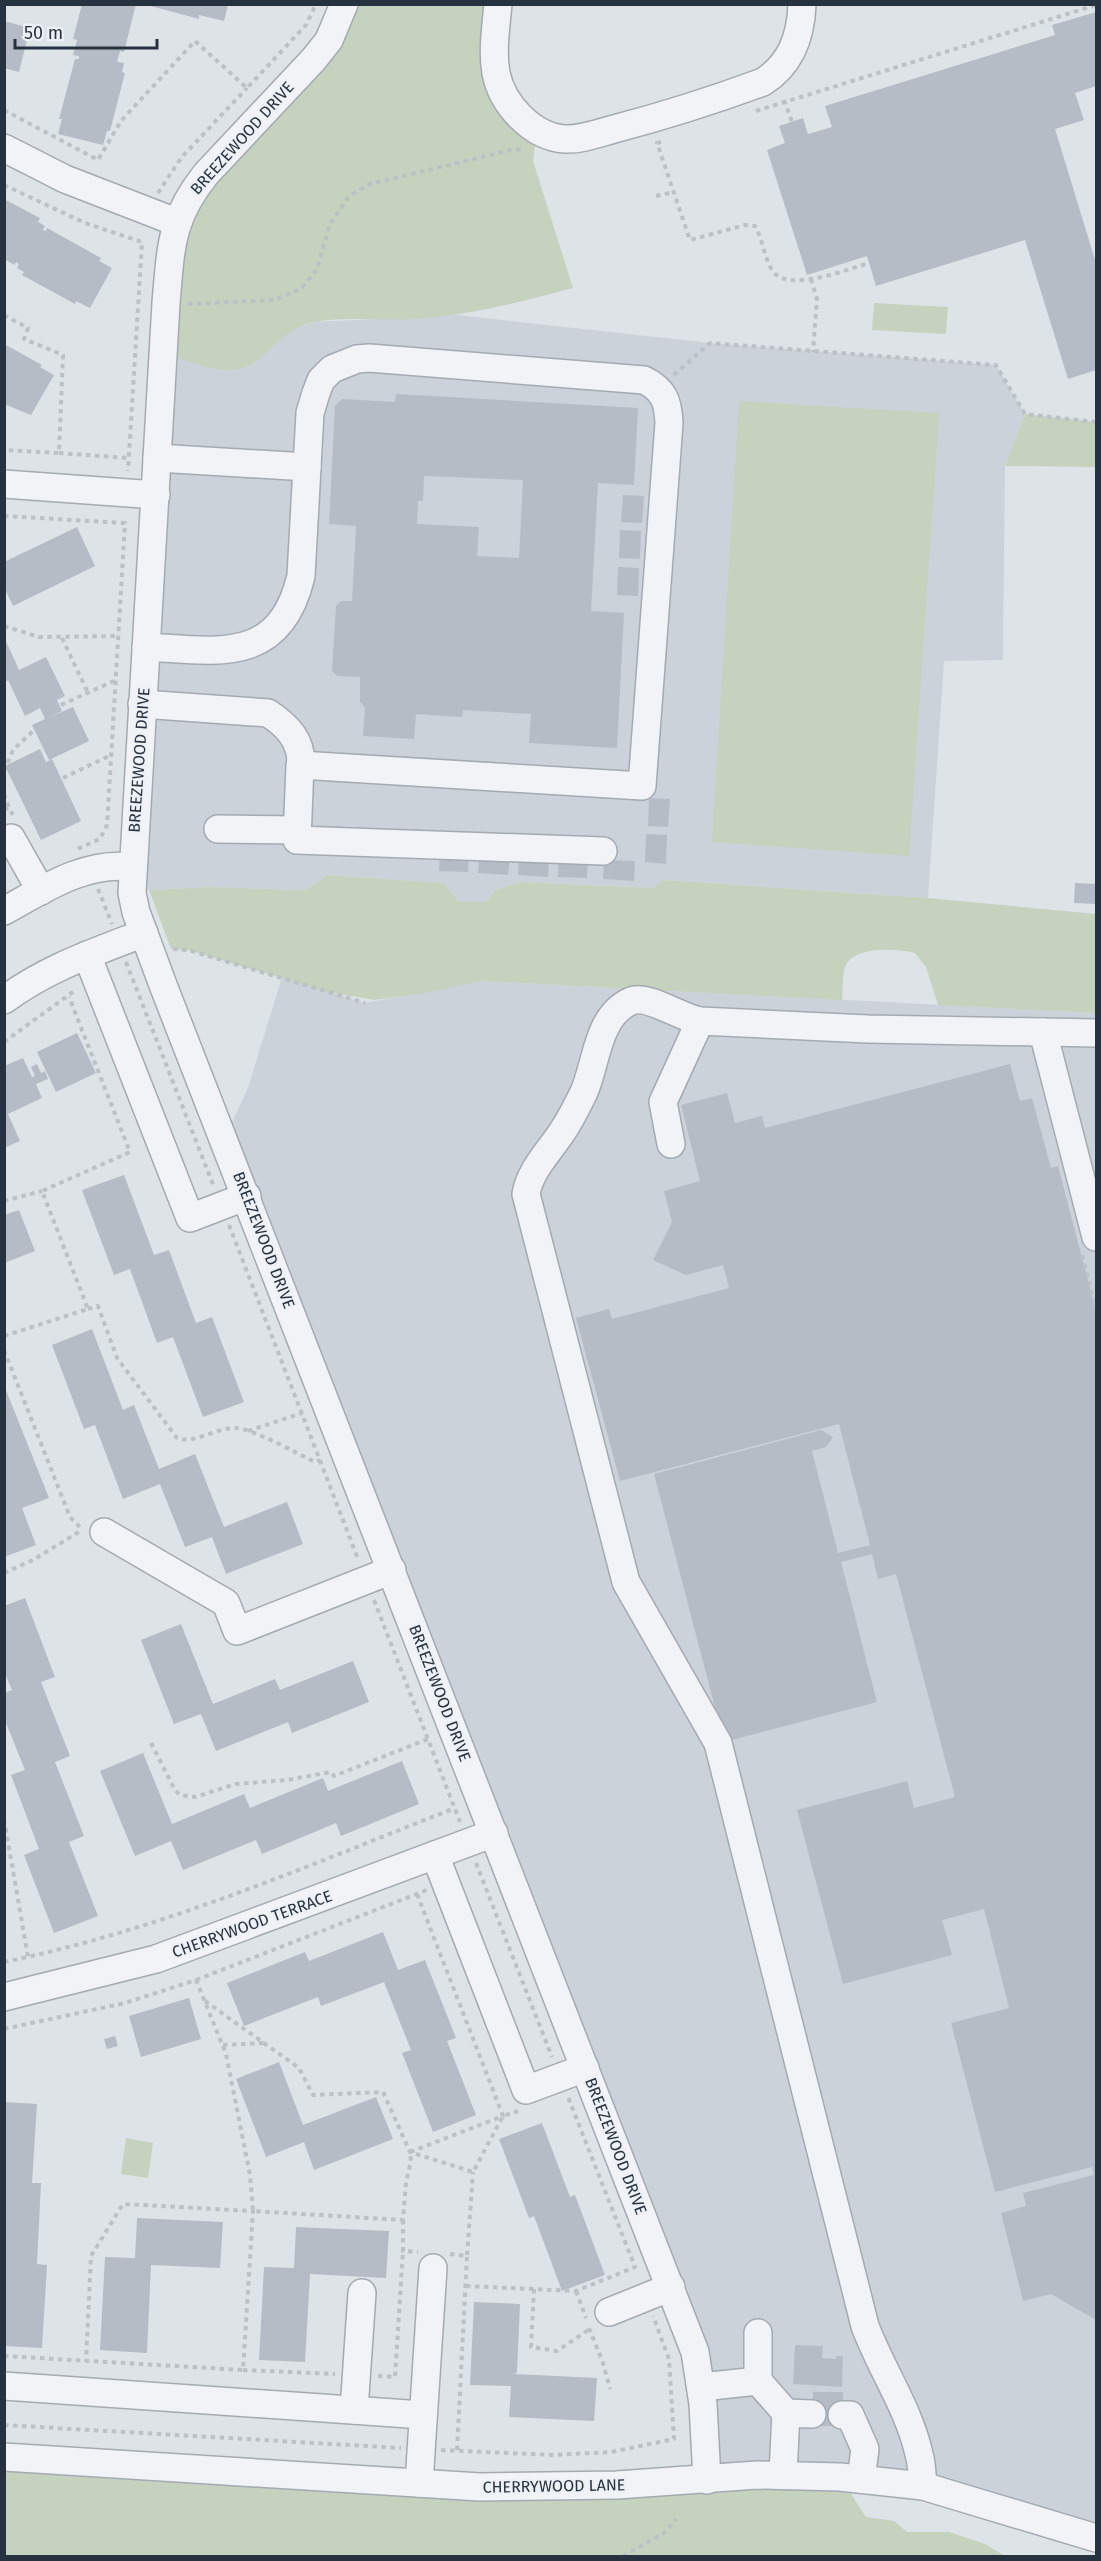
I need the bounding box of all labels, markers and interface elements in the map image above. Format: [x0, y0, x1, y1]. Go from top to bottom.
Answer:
scale bar [15, 12, 158, 50]
text: 50 m [24, 22, 63, 44]
street label: BREEZEWOOD DRIVE [186, 78, 298, 198]
street label: BREEZEWOOD DRIVE [124, 687, 154, 833]
street label: BREEZEWOOD DRIVE [229, 1169, 299, 1311]
street label: BREEZEWOOD DRIVE [405, 1622, 475, 1764]
street label: CHERRYWOOD TERRACE [169, 1886, 335, 1962]
street label: BREEZEWOOD DRIVE [581, 2075, 651, 2217]
street label: CHERRYWOOD LANE [483, 2475, 625, 2497]

